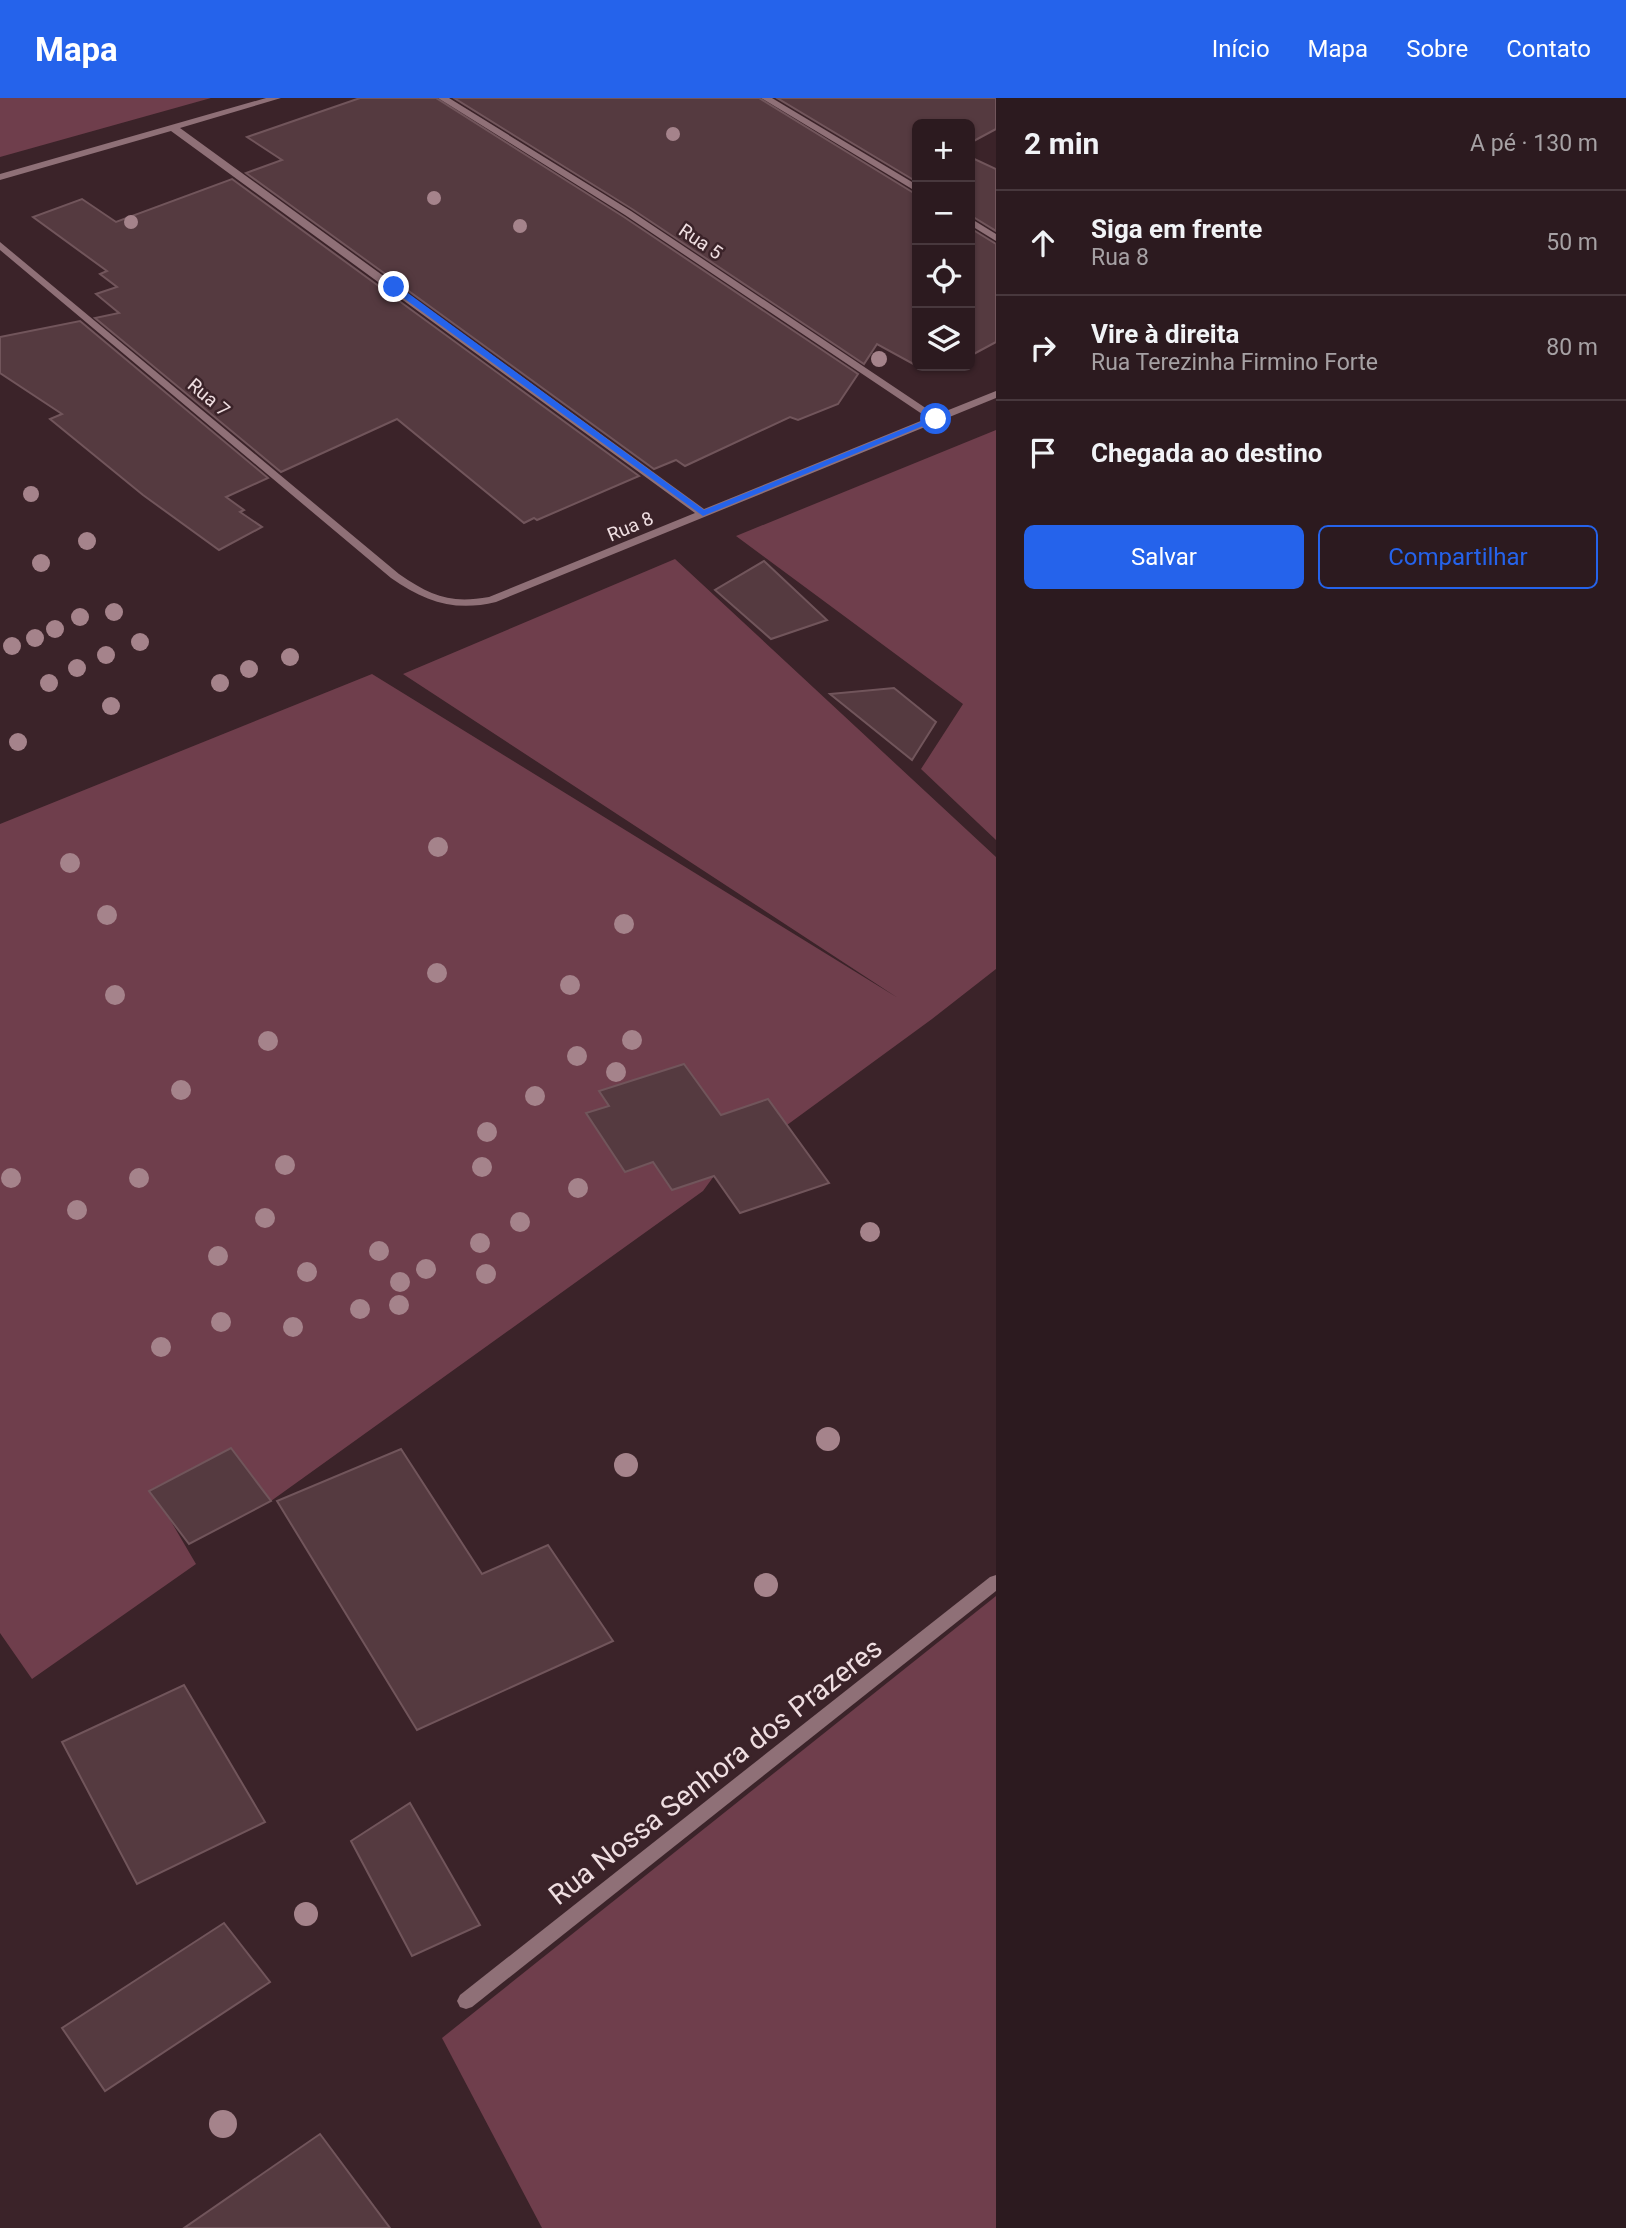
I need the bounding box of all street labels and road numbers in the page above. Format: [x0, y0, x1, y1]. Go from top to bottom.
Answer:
street label: Rua 5 [674, 218, 727, 264]
street label: Rua 7 [183, 373, 234, 422]
street label: Rua 8 [604, 507, 657, 546]
street label: Rua Nossa Senhora dos Prazeres [542, 1631, 888, 1912]

